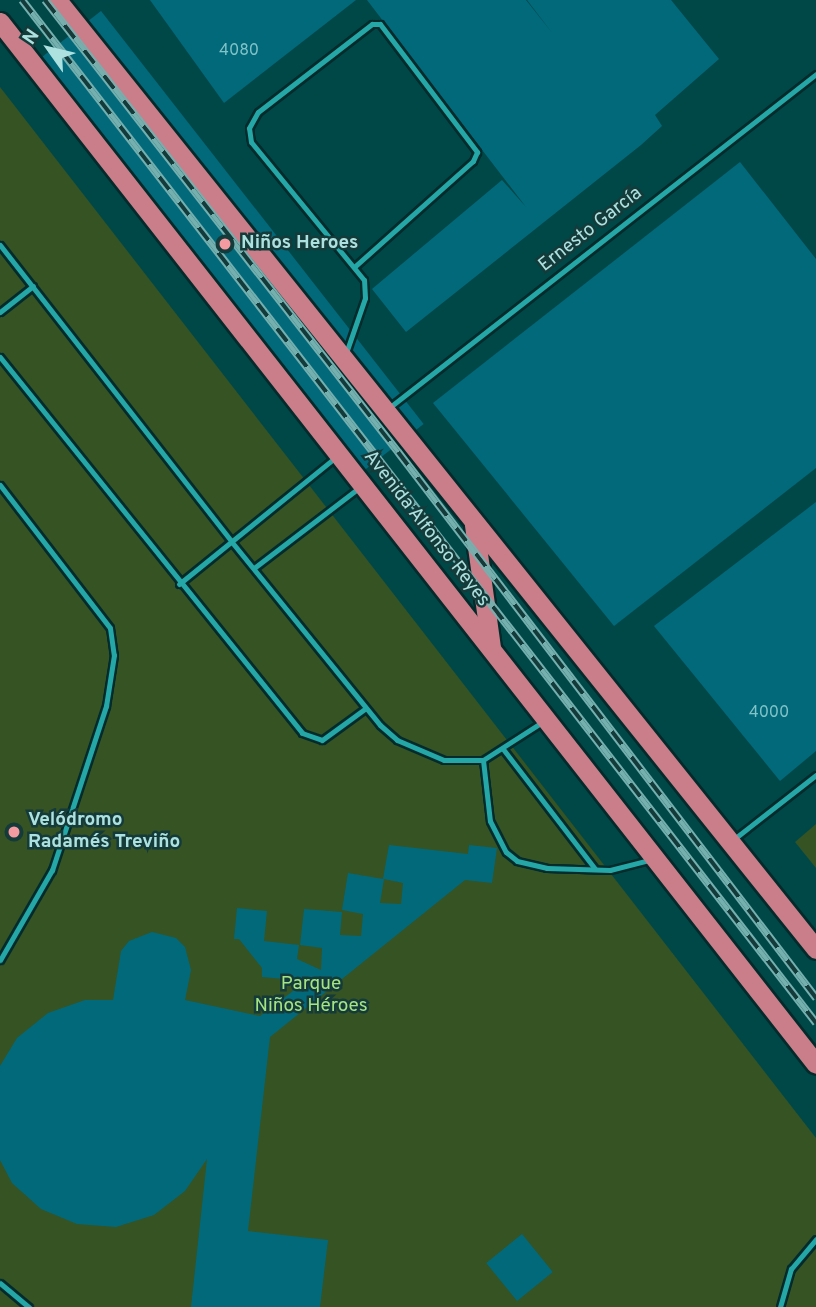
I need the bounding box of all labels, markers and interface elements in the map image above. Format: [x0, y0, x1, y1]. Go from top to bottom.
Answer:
north arrow [14, 14, 84, 84]
text: N [18, 25, 45, 50]
house number: 4080 [219, 41, 259, 61]
street label: Ernesto García [535, 183, 647, 277]
place label: Niños Heroes [241, 233, 358, 255]
marker: Niños Heroes [215, 234, 235, 254]
street label: Avenida Alfonso Reyes [358, 446, 494, 612]
house number: 4000 [749, 703, 789, 723]
place label: Velódromo Radamés Treviño [28, 810, 180, 854]
marker: Velódromo Radamés Treviño [6, 824, 22, 840]
park label: Parque Niños Héroes [254, 974, 368, 1018]

